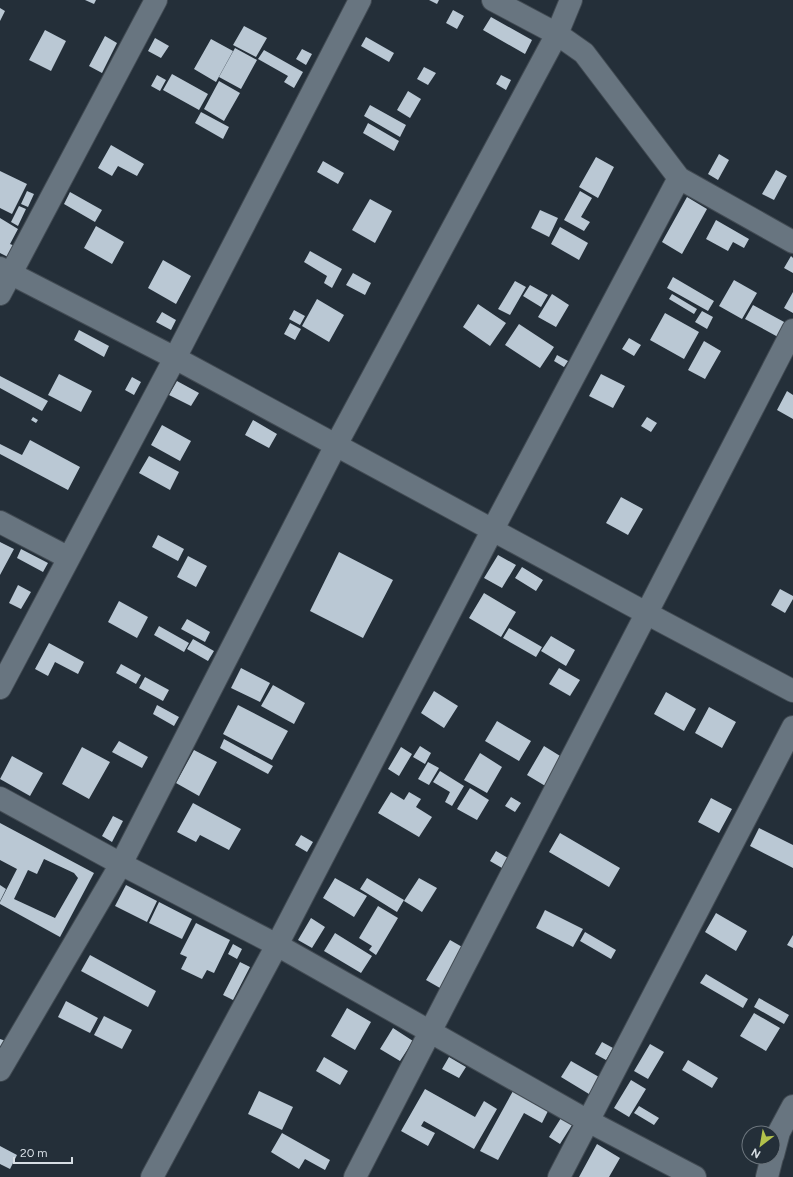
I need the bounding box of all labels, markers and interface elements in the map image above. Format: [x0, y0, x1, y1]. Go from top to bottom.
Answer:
north arrow [741, 1125, 781, 1165]
scale bar [14, 1139, 72, 1165]
text: N [749, 1145, 763, 1161]
text: 20 m [20, 1146, 48, 1160]

